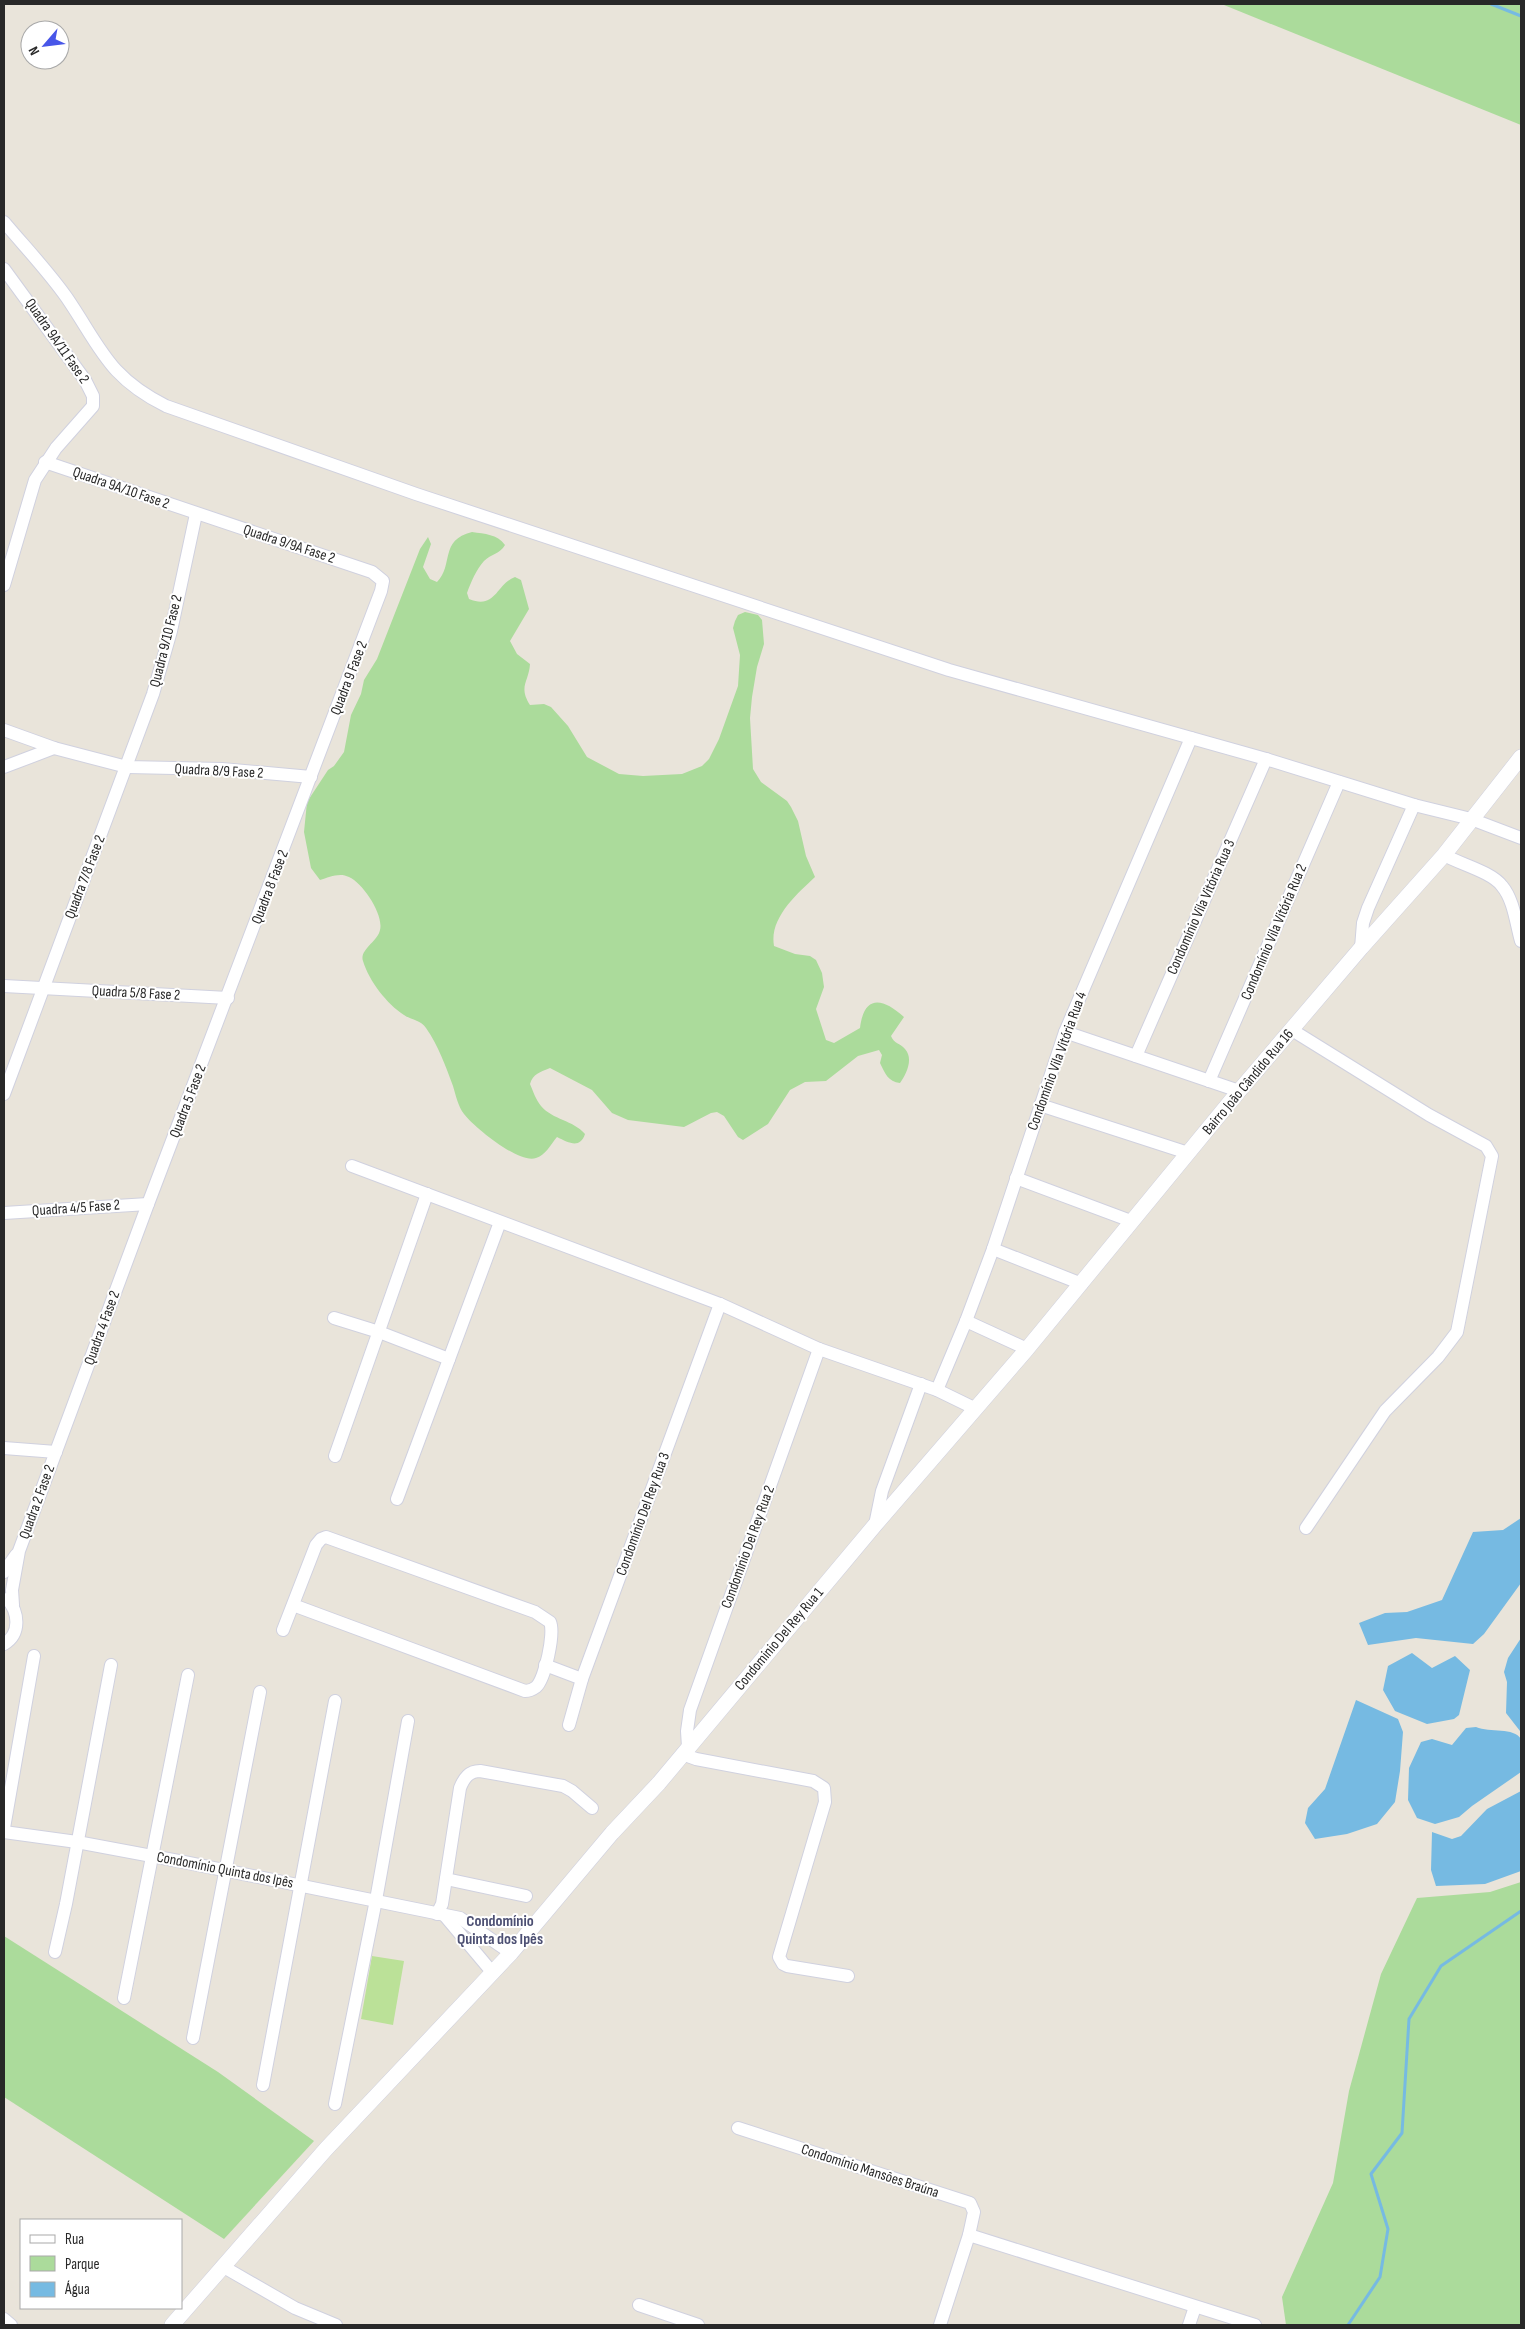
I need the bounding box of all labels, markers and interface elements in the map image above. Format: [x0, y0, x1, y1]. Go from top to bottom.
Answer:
north arrow [20, 20, 70, 70]
text: N [25, 44, 43, 58]
street label: Quadra 9A/11 Fase 2 [21, 295, 93, 387]
street label: Quadra 9A/10 Fase 2 [70, 463, 172, 513]
street label: Quadra 9/9A Fase 2 [241, 520, 337, 568]
street label: Quadra 9/10 Fase 2 [145, 593, 187, 689]
street label: Quadra 9 Fase 2 [326, 638, 372, 718]
street label: Quadra 8/9 Fase 2 [174, 759, 264, 783]
street label: Quadra 7/8 Fase 2 [60, 832, 110, 922]
street label: Condomínio Vila Vitória Rua 3 [1163, 836, 1239, 978]
street label: Quadra 8 Fase 2 [247, 847, 293, 927]
street label: Condomínio Vila Vitória Rua 2 [1237, 861, 1311, 1003]
street label: Quadra 5/8 Fase 2 [91, 981, 181, 1005]
street label: Condomínio Vila Vitória Rua 4 [1023, 989, 1091, 1133]
street label: Bairro João Cândido Rua 16 [1198, 1025, 1298, 1139]
street label: Quadra 5 Fase 2 [165, 1061, 211, 1141]
street label: Quadra 4/5 Fase 2 [31, 1195, 121, 1221]
street label: Quadra 4 Fase 2 [80, 1288, 124, 1368]
street label: Condomínio Del Rey Rua 3 [612, 1450, 674, 1578]
street label: Quadra 2 Fase 2 [15, 1462, 59, 1542]
street label: Condomínio Del Rey Rua 2 [717, 1483, 779, 1611]
street label: Condominio Del Rey Rua 1 [730, 1583, 828, 1694]
street label: Condomínio Quinta dos Ipês [155, 1847, 295, 1893]
district label: Condomínio Quinta dos Ipês [457, 1912, 543, 1949]
street label: Condomínio Mansões Braúna [799, 2140, 942, 2202]
legend [20, 2219, 182, 2309]
text: Rua [65, 2230, 84, 2249]
text: Parque [65, 2255, 100, 2274]
text: Água [64, 2280, 90, 2299]

